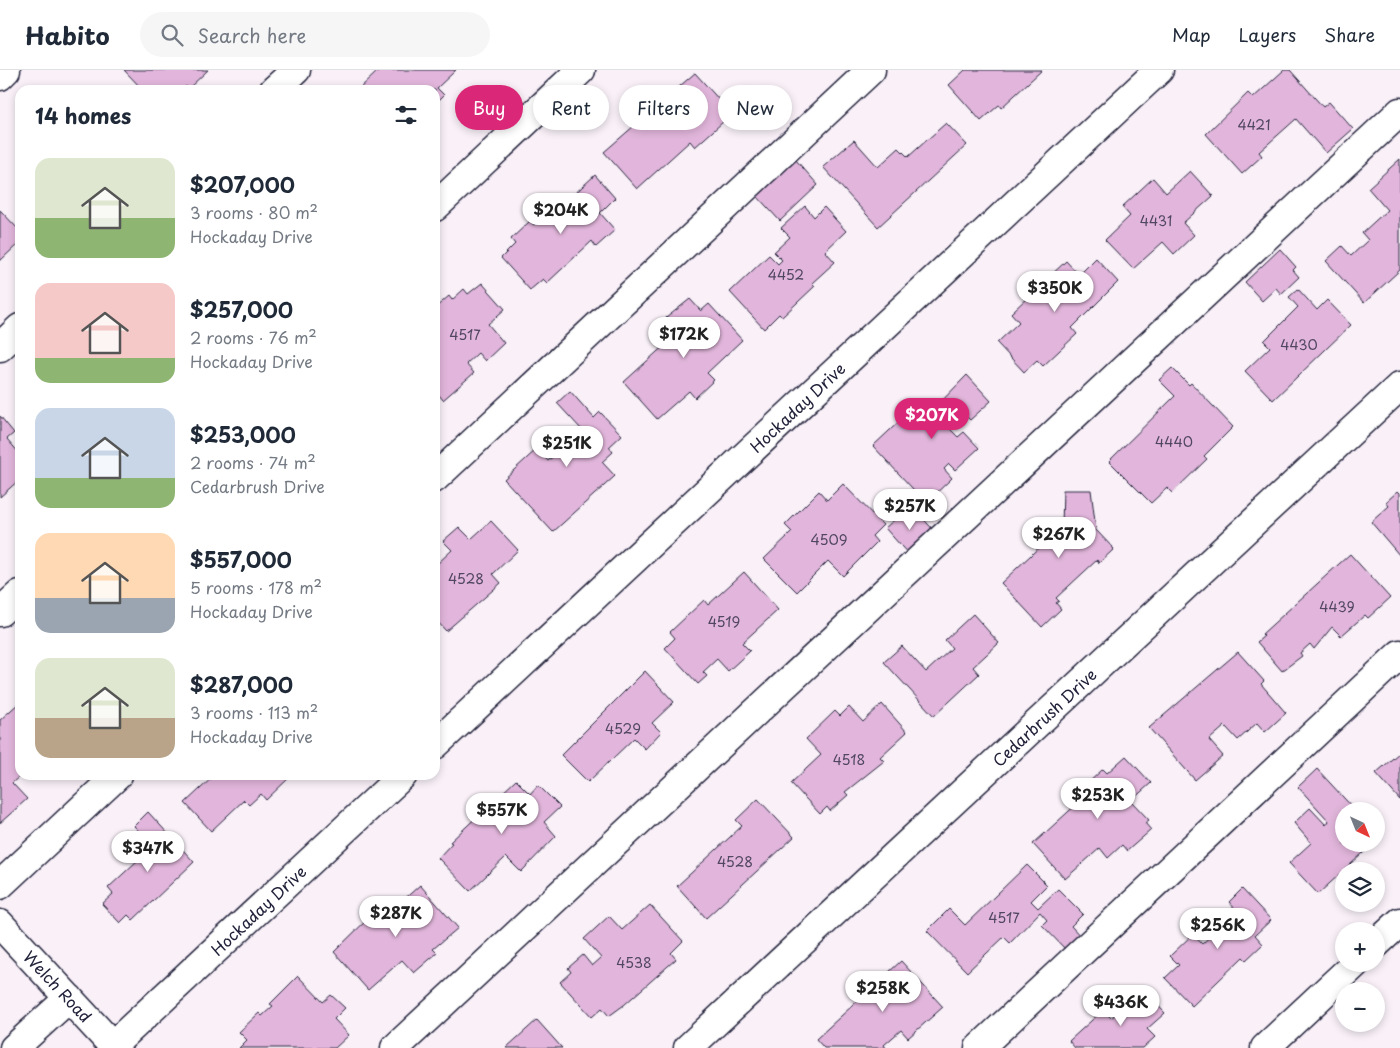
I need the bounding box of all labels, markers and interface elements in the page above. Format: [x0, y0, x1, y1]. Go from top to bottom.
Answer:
search box [140, 12, 490, 57]
text: Habito [25, 17, 110, 53]
icon: search [158, 21, 186, 49]
text: Search here [198, 21, 306, 49]
text: Map [1172, 21, 1211, 48]
text: Layers [1239, 21, 1296, 48]
text: Share [1324, 21, 1375, 48]
chip: Buy [455, 85, 523, 130]
chip: Rent [533, 85, 609, 130]
chip: Filters [619, 85, 708, 130]
chip: New [718, 85, 792, 130]
text: 14 homes [35, 99, 131, 131]
icon: filters [392, 101, 420, 129]
house number: 4421 [1237, 114, 1271, 135]
text: $207,000 [190, 168, 295, 200]
icon: home [75, 178, 135, 238]
pin: $204K [526, 192, 596, 235]
text: $204K [533, 197, 589, 221]
text: 3 rooms · 80 m² [190, 200, 318, 224]
house number: 4431 [1140, 210, 1172, 231]
text: Hockaday Drive [190, 224, 313, 248]
house number: 4452 [768, 264, 804, 285]
pin: $350K [1020, 270, 1090, 313]
text: $350K [1028, 275, 1082, 299]
text: $257,000 [190, 293, 293, 325]
icon: home [75, 303, 135, 363]
pin: $172K [649, 316, 719, 359]
text: $172K [659, 321, 709, 345]
house number: 4517 [449, 324, 481, 345]
text: 2 rooms · 76 m² [190, 325, 317, 349]
house number: 4430 [1280, 334, 1318, 355]
text: Hockaday Drive [190, 349, 313, 373]
street label: Hockaday Drive [744, 356, 850, 458]
pin: $207K [897, 398, 967, 440]
text: $207K [905, 402, 959, 426]
text: $253,000 [190, 418, 296, 450]
pin: $251K [532, 426, 602, 468]
icon: home [75, 428, 135, 488]
text: $251K [542, 430, 592, 454]
house number: 4440 [1155, 431, 1193, 452]
text: 2 rooms · 74 m² [190, 450, 316, 474]
text: Cedarbrush Drive [190, 474, 325, 498]
pin: $257K [875, 488, 945, 531]
text: $257K [884, 493, 936, 517]
pin: $267K [1024, 516, 1094, 559]
text: $267K [1033, 521, 1085, 545]
house number: 4509 [811, 529, 847, 550]
text: $557,000 [190, 543, 292, 575]
icon: home [75, 553, 135, 613]
house number: 4528 [448, 568, 484, 589]
text: 5 rooms · 178 m² [190, 575, 322, 599]
house number: 4439 [1319, 596, 1355, 617]
text: Hockaday Drive [190, 599, 313, 623]
house number: 4519 [708, 611, 740, 632]
street label: Cedarbrush Drive [987, 662, 1101, 772]
text: $287,000 [190, 668, 293, 700]
icon: home [75, 678, 135, 738]
text: 3 rooms · 113 m² [190, 700, 318, 724]
house number: 4529 [605, 718, 641, 739]
text: Hockaday Drive [190, 724, 313, 748]
house number: 4518 [833, 749, 865, 770]
pin: $253K [1063, 778, 1133, 820]
text: $253K [1072, 782, 1124, 806]
pin: $557K [467, 792, 537, 835]
text: $557K [477, 797, 527, 821]
north arrow [1335, 802, 1385, 852]
map controls [1335, 802, 1385, 1032]
pin: $347K [113, 830, 183, 873]
text: $347K [122, 835, 174, 859]
house number: 4528 [717, 851, 753, 872]
street label: Hockaday Drive [205, 859, 311, 961]
button: layers [1335, 862, 1385, 912]
pin: $287K [361, 896, 431, 938]
text: $287K [370, 900, 422, 924]
house number: 4517 [988, 907, 1020, 928]
pin: $256K [1183, 908, 1253, 950]
text: $256K [1191, 912, 1245, 936]
button: + [1335, 922, 1385, 972]
street label: Welch Road [18, 945, 98, 1027]
house number: 4538 [616, 952, 652, 973]
pin: $258K [848, 970, 918, 1013]
text: $258K [856, 975, 910, 999]
button: − [1335, 982, 1385, 1032]
pin: $436K [1086, 984, 1156, 1027]
text: $436K [1094, 989, 1148, 1013]

